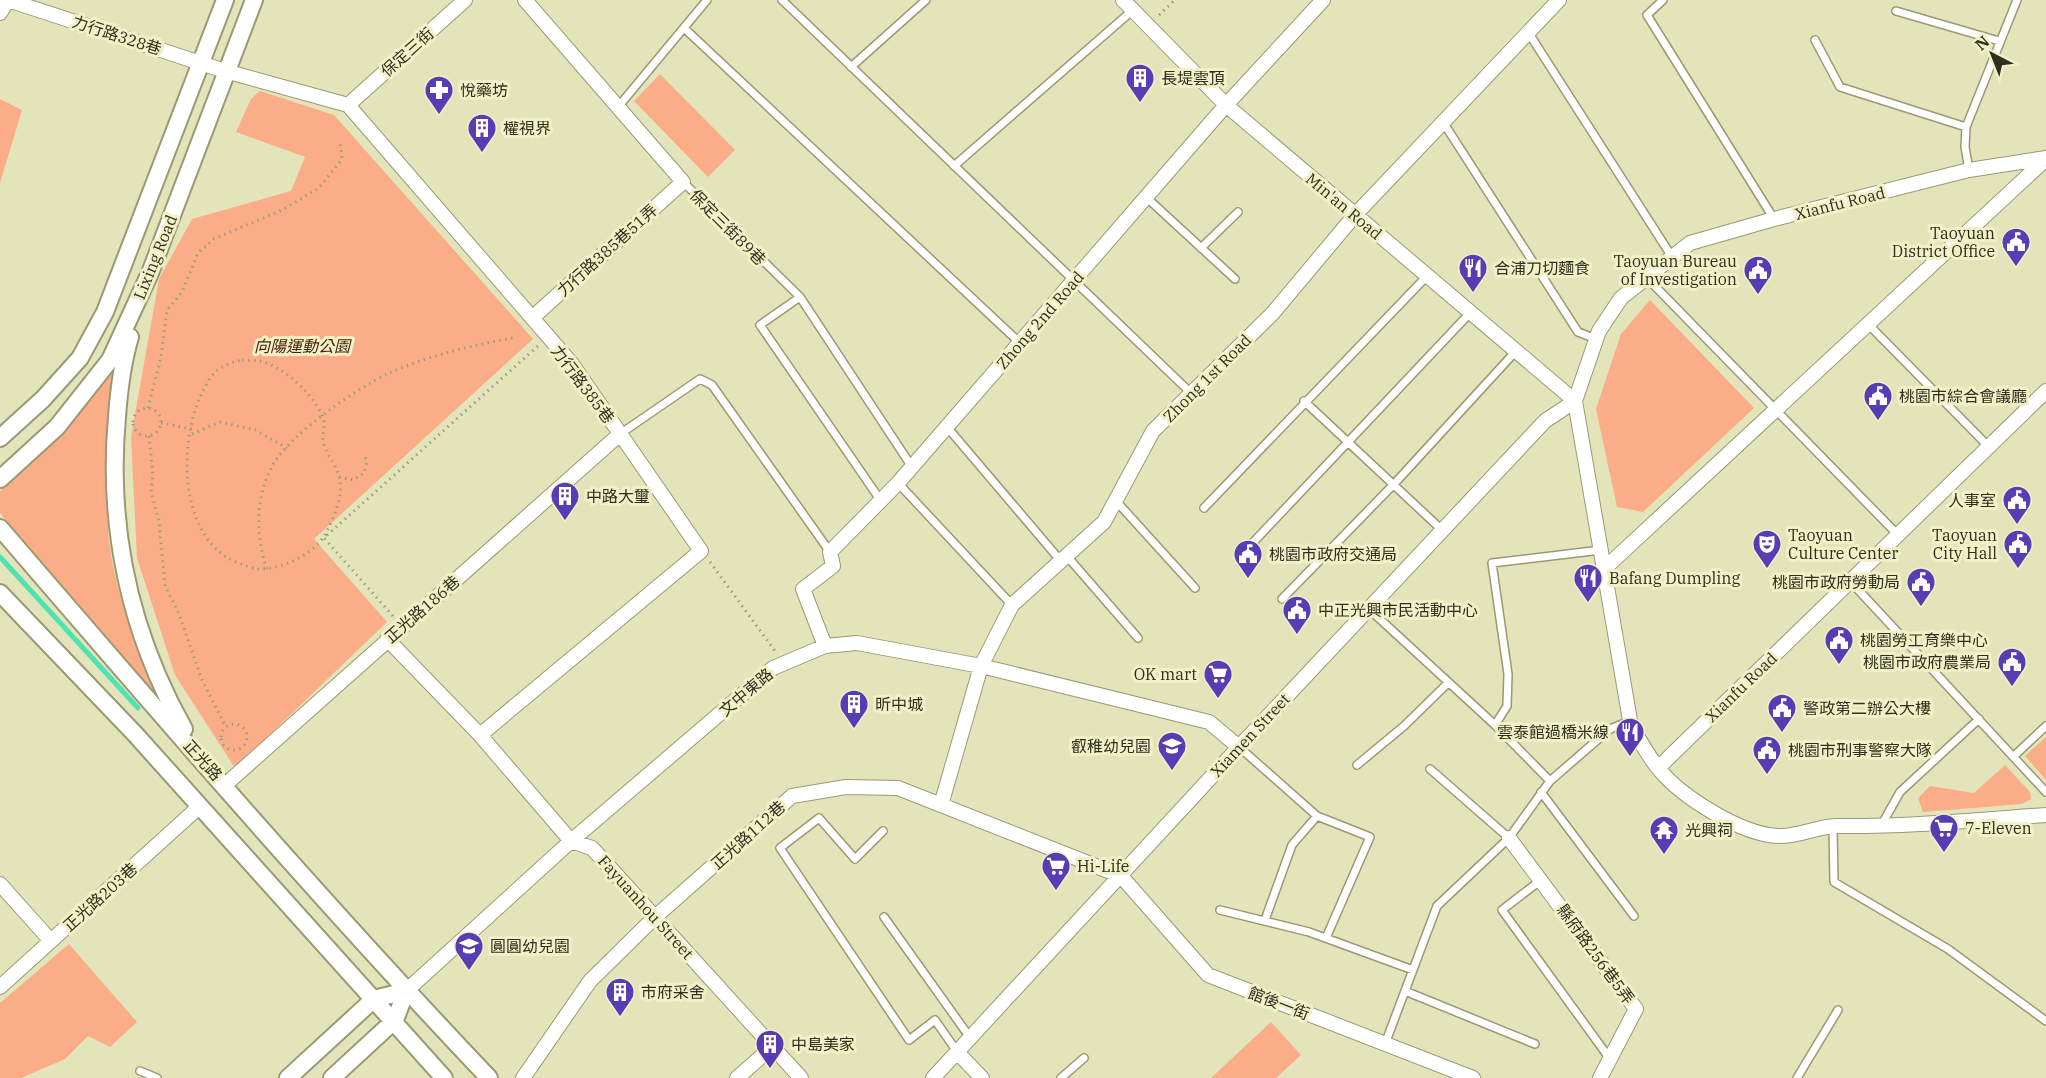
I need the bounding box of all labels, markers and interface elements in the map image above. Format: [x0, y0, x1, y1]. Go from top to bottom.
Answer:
street label: 力行路328巷 [70, 11, 164, 59]
street label: 保定三街 [377, 23, 437, 81]
north arrow [1962, 24, 2022, 84]
text: N [1971, 31, 1993, 55]
building icon: 長堤雲頂 [1124, 62, 1156, 104]
place label: 長堤雲頂 [1161, 68, 1225, 88]
pharmacy icon: 悅藥坊 [423, 74, 455, 116]
place label: 悅藥坊 [460, 80, 508, 100]
building icon: 權視界 [466, 112, 498, 154]
place label: 權視界 [503, 118, 551, 138]
street label: Min'an Road [1302, 168, 1386, 244]
street label: Xianfu Road [1793, 182, 1887, 224]
street label: 保定三街89巷 [686, 185, 770, 269]
street label: 力行路385巷51弄 [553, 200, 661, 300]
street label: Lixing Road [129, 212, 181, 302]
place label: Taoyuan District Office [1892, 223, 1995, 261]
public building icon: Taoyuan District Office [2000, 226, 2032, 268]
place label: Taoyuan Bureau of Investigation [1614, 251, 1737, 289]
restaurant icon: 合浦刀切麵食 [1457, 252, 1489, 294]
public building icon: Taoyuan Bureau of Investigation [1742, 254, 1774, 296]
place label: 合浦刀切麵食 [1494, 258, 1590, 278]
street label: Zhong 2nd Road [992, 267, 1088, 373]
street label: Zhong 1st Road [1159, 329, 1256, 426]
park label: 向陽運動公園 [254, 336, 352, 356]
street label: 力行路385巷 [547, 341, 619, 427]
public building icon: 桃園市綜合會議廳 [1862, 380, 1894, 422]
place label: 桃園市綜合會議廳 [1899, 386, 2027, 406]
building icon: 中路大璽 [549, 480, 581, 522]
public building icon: 人事室 [2001, 484, 2033, 526]
place label: 中路大璽 [586, 486, 650, 506]
place label: 人事室 [1948, 490, 1996, 510]
place label: Taoyuan Culture Center [1788, 525, 1898, 563]
place label: Taoyuan City Hall [1932, 525, 1997, 563]
theatre icon: Taoyuan Culture Center [1751, 528, 1783, 570]
public building icon: Taoyuan City Hall [2002, 528, 2034, 570]
public building icon: 桃園市政府交通局 [1232, 538, 1264, 580]
place label: 桃園市政府交通局 [1269, 544, 1397, 564]
restaurant icon: Bafang Dumpling [1572, 562, 1604, 604]
public building icon: 桃園市政府勞動局 [1905, 566, 1937, 608]
place label: Bafang Dumpling [1609, 568, 1741, 588]
street label: 正光路186巷 [380, 571, 464, 647]
place label: 桃園市政府勞動局 [1772, 572, 1900, 592]
public building icon: 中正光興市民活動中心 [1281, 594, 1313, 636]
place label: 中正光興市民活動中心 [1318, 600, 1478, 620]
public building icon: 桃園勞工育樂中心 [1823, 624, 1855, 666]
place label: 桃園勞工育樂中心 [1860, 630, 1988, 650]
public building icon: 桃園市政府農業局 [1996, 646, 2028, 688]
street label: Xianfu Road [1701, 648, 1781, 726]
place label: 桃園市政府農業局 [1863, 652, 1991, 672]
supermarket icon: OK mart [1202, 658, 1234, 700]
street label: 文中東路 [715, 664, 777, 720]
place label: OK mart [1134, 664, 1197, 684]
building icon: 昕中城 [838, 688, 870, 730]
street label: Xiamen Street [1206, 689, 1294, 781]
public building icon: 警政第二辦公大樓 [1766, 692, 1798, 734]
place label: 昕中城 [875, 694, 923, 714]
place label: 警政第二辦公大樓 [1803, 698, 1931, 718]
restaurant icon: 雲泰館過橋米線 [1614, 716, 1646, 758]
place label: 雲泰館過橋米線 [1497, 722, 1609, 742]
school or university icon: 叡稚幼兒園 [1156, 730, 1188, 772]
public building icon: 桃園市刑事警察大隊 [1751, 734, 1783, 776]
street label: 正光路 [180, 735, 226, 785]
place label: 叡稚幼兒園 [1071, 736, 1151, 756]
place label: 桃園市刑事警察大隊 [1788, 740, 1932, 760]
street label: 正光路112巷 [707, 797, 789, 873]
supermarket icon: 7-Eleven [1928, 812, 1960, 854]
temple icon: 光興祠 [1648, 814, 1680, 856]
place label: 7-Eleven [1965, 818, 2032, 838]
place label: 光興祠 [1685, 820, 1733, 840]
supermarket icon: Hi-Life [1040, 850, 1072, 892]
street label: Fayuanhou Street [594, 851, 698, 963]
place label: Hi-Life [1077, 856, 1129, 876]
street label: 正光路203巷 [59, 859, 141, 935]
street label: 縣府路256巷5弄 [1553, 900, 1639, 1008]
school or university icon: 圓圓幼兒園 [453, 930, 485, 972]
place label: 圓圓幼兒園 [490, 936, 570, 956]
building icon: 市府采舍 [604, 976, 636, 1018]
place label: 市府采舍 [641, 982, 705, 1002]
street label: 館後一街 [1246, 982, 1312, 1024]
building icon: 中島美家 [754, 1028, 786, 1070]
place label: 中島美家 [791, 1034, 855, 1054]

